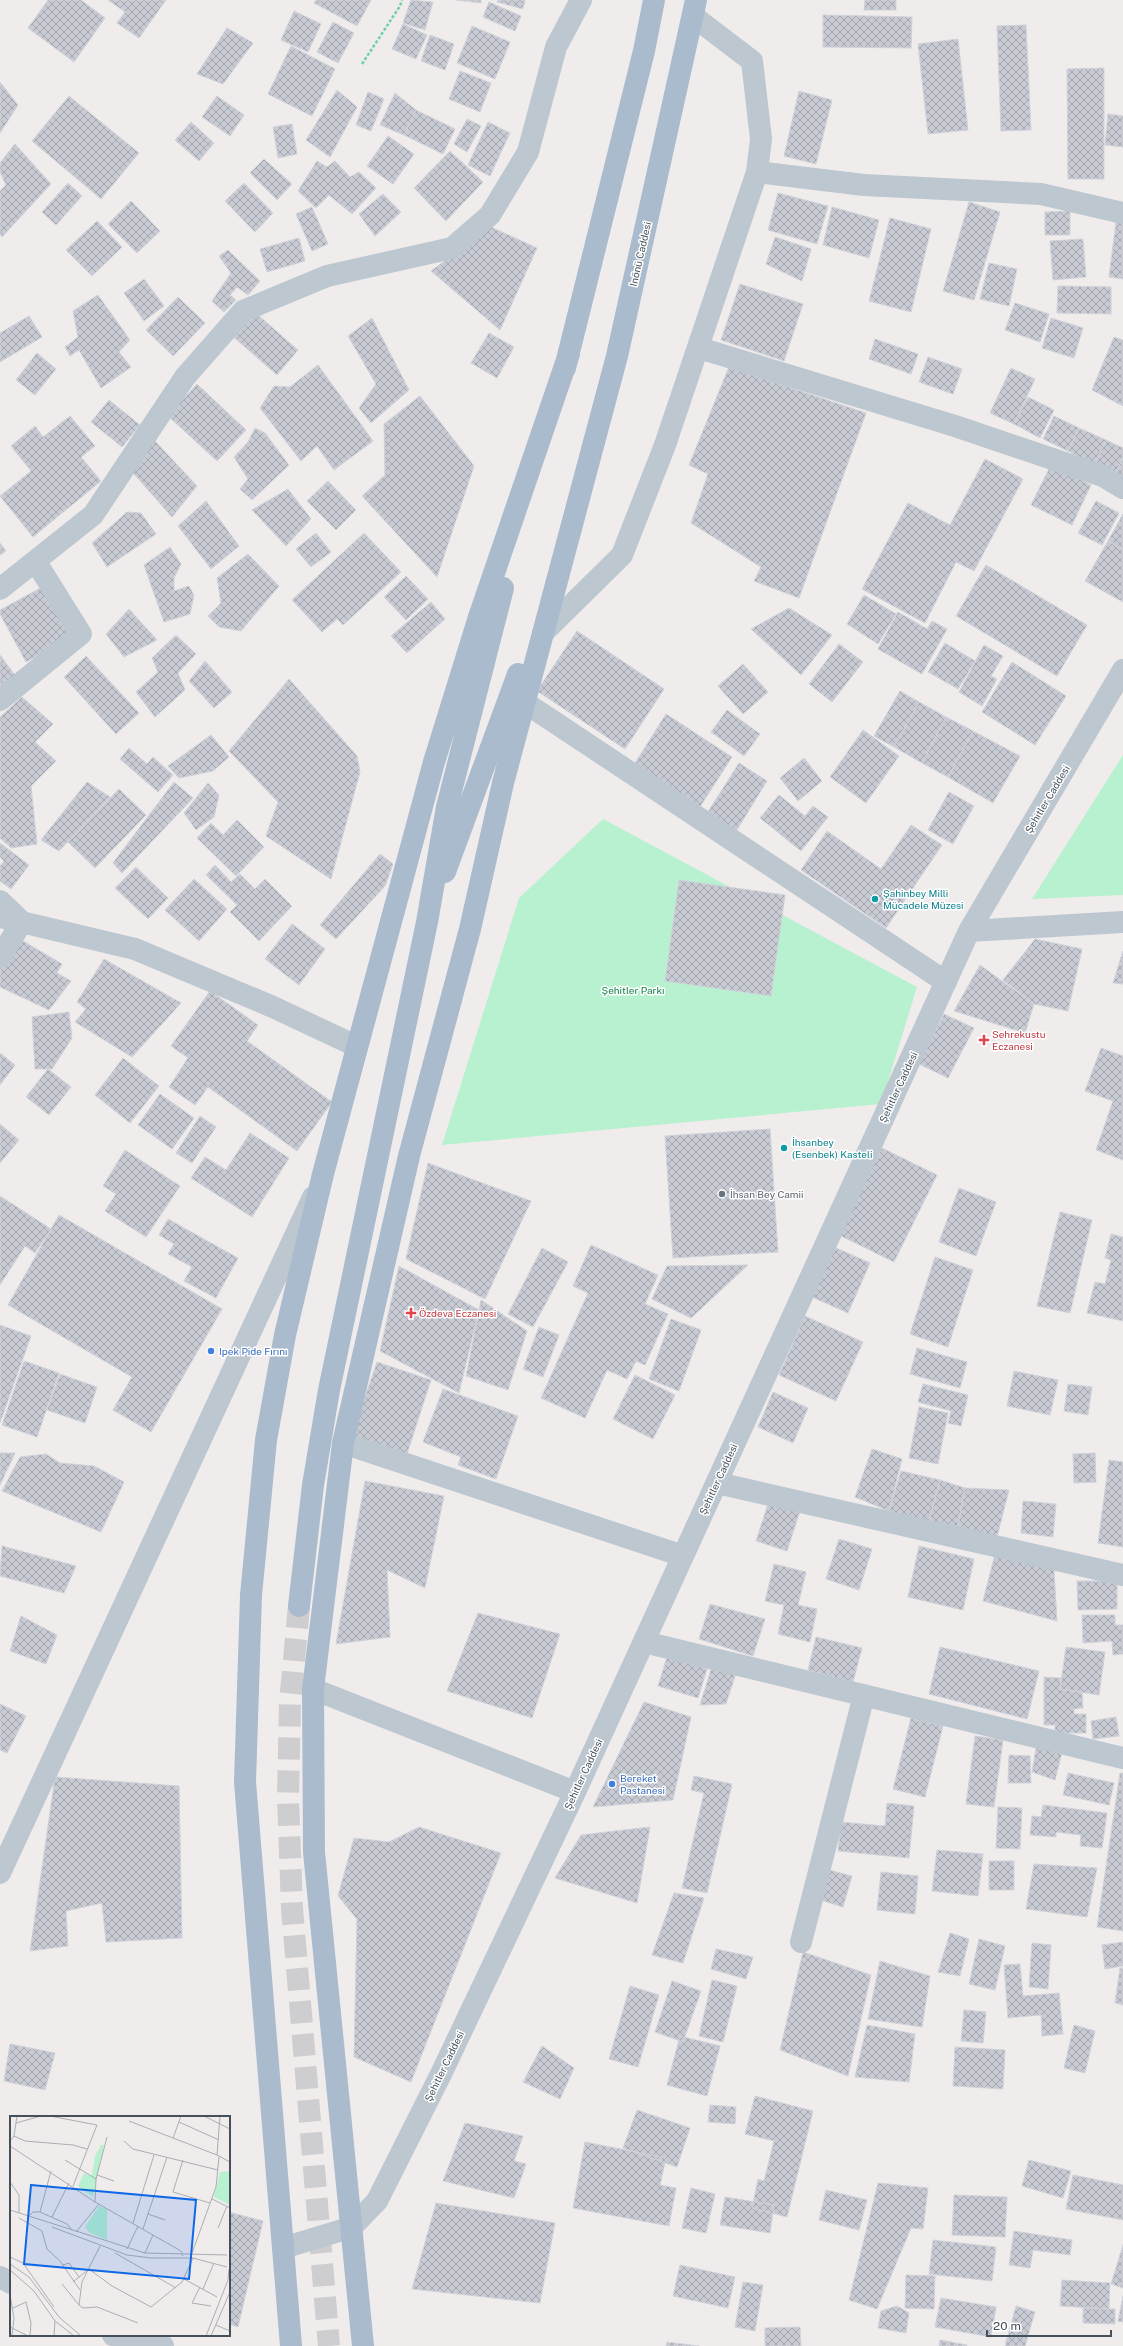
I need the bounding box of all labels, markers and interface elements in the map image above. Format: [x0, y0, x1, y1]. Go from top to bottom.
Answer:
street label: Inönü Caddesi [627, 221, 653, 287]
street label: Şehitler Caddesi [1022, 763, 1072, 835]
place label: Şahinbey Milli Mücadele Müzesi [883, 887, 964, 911]
marker: Şahinbey Milli Mücadele Müzesi [870, 894, 880, 904]
park label: Şehitler Parkı [601, 984, 665, 996]
place label: Sehrekustu Eczanesi [992, 1028, 1046, 1052]
marker: Sehrekustu Eczanesi [979, 1035, 989, 1045]
street label: Şehitler Caddesi [876, 1050, 920, 1124]
place label: İhsanbey (Esenbek) Kasteli [792, 1136, 872, 1160]
marker: İhsanbey (Esenbek) Kasteli [779, 1143, 789, 1153]
place label: İhsan Bey Camii [730, 1188, 803, 1200]
marker: İhsan Bey Camii [717, 1189, 727, 1199]
place label: Özdeva Eczanesi [419, 1307, 496, 1319]
marker: Özdeva Eczanesi [406, 1308, 416, 1318]
place label: Ipek Pide Fırını [219, 1345, 287, 1357]
marker: Ipek Pide Fırını [206, 1346, 216, 1356]
street label: Şehitler Caddesi [696, 1442, 740, 1516]
street label: Şehitler Caddesi [561, 1737, 605, 1811]
place label: Bereket Pastanesi [620, 1772, 665, 1796]
marker: Bereket Pastanesi [607, 1779, 617, 1789]
street label: Şehitler Caddesi [422, 2029, 466, 2103]
inset map [10, 2116, 230, 2336]
scale bar [987, 2312, 1111, 2338]
text: 20 m [993, 2319, 1021, 2333]

